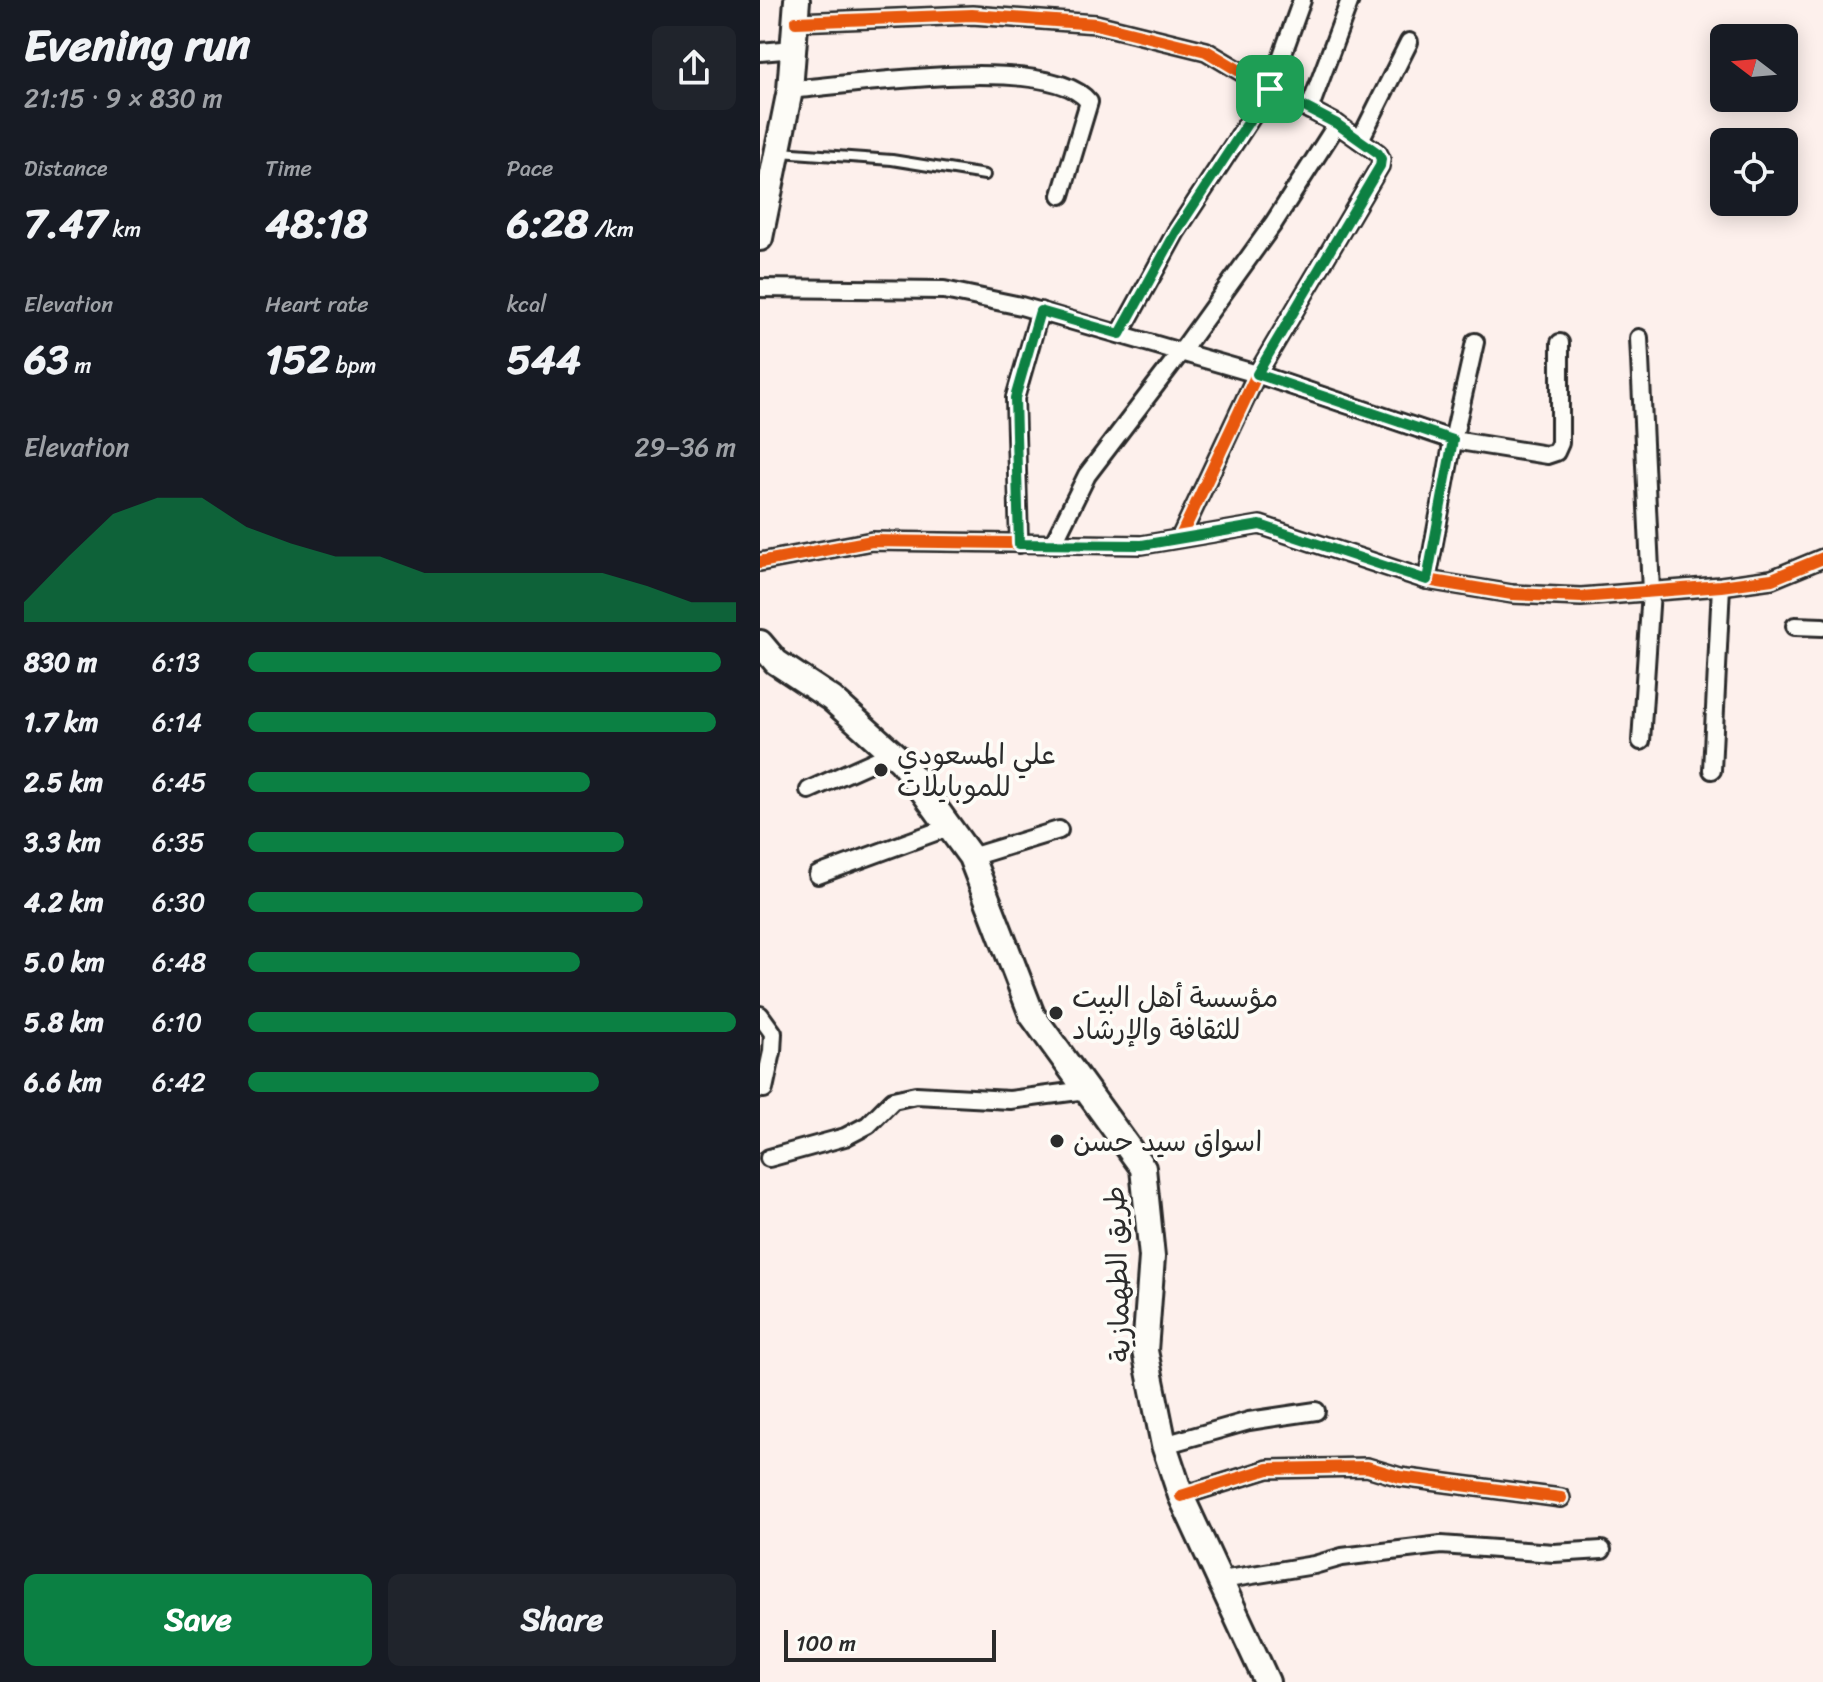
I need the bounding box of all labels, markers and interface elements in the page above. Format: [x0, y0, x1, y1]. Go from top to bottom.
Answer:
text: Evening run [24, 6, 250, 84]
north arrow [1710, 24, 1798, 112]
map controls [1710, 24, 1798, 216]
button: share [652, 26, 736, 110]
pin [1236, 55, 1304, 123]
icon: arrive [1248, 67, 1292, 111]
text: 21:15 · 9 × 830 m [24, 75, 223, 121]
button: locate [1710, 128, 1798, 216]
text: Distance [24, 149, 108, 188]
text: Time [265, 149, 312, 188]
text: Pace [507, 149, 553, 188]
text: 7.47 [24, 188, 107, 259]
text: 48:18 [265, 188, 368, 259]
text: 6:28 [507, 188, 589, 259]
text: km [107, 210, 141, 249]
text: /km [589, 210, 634, 249]
text: Elevation [24, 285, 113, 324]
text: Heart rate [265, 285, 369, 324]
text: kcal [507, 285, 547, 324]
text: 63 [24, 324, 69, 395]
text: 152 [265, 324, 330, 395]
text: 544 [507, 324, 581, 395]
text: m [69, 346, 91, 385]
text: bpm [330, 346, 376, 385]
text: Elevation [24, 424, 129, 470]
text: 29–36 m [635, 424, 736, 470]
text: 830 m [24, 639, 97, 685]
text: 6:13 [152, 639, 200, 685]
text: 1.7 km [24, 699, 98, 745]
text: 6:14 [152, 699, 202, 745]
place label: علي المسعودي للموبايلات [897, 730, 1056, 811]
text: 2.5 km [24, 759, 103, 805]
text: 6:45 [152, 759, 207, 805]
marker: علي المسعودي للموبايلات [872, 761, 890, 779]
text: 3.3 km [24, 819, 101, 865]
text: 6:35 [152, 819, 205, 865]
text: 4.2 km [24, 879, 104, 925]
text: 6:30 [152, 879, 205, 925]
text: 5.0 km [24, 939, 105, 985]
text: 6:48 [152, 939, 207, 985]
place label: مؤسسة أهل البيت للثقافة والإرشاد [1072, 973, 1278, 1054]
text: 5.8 km [24, 999, 104, 1045]
text: 6:10 [152, 999, 202, 1045]
marker: مؤسسة أهل البيت للثقافة والإرشاد [1047, 1004, 1065, 1022]
text: 6.6 km [24, 1059, 102, 1105]
text: 6:42 [152, 1059, 206, 1105]
place label: اسواق سيد حسن [1073, 1117, 1262, 1166]
marker: اسواق سيد حسن [1048, 1132, 1066, 1150]
street label: طريق الطهمازية [1090, 1185, 1145, 1363]
button: Save [24, 1574, 372, 1666]
button: Share [388, 1574, 736, 1666]
text: 100 m [796, 1624, 856, 1663]
scale bar [784, 1626, 996, 1662]

